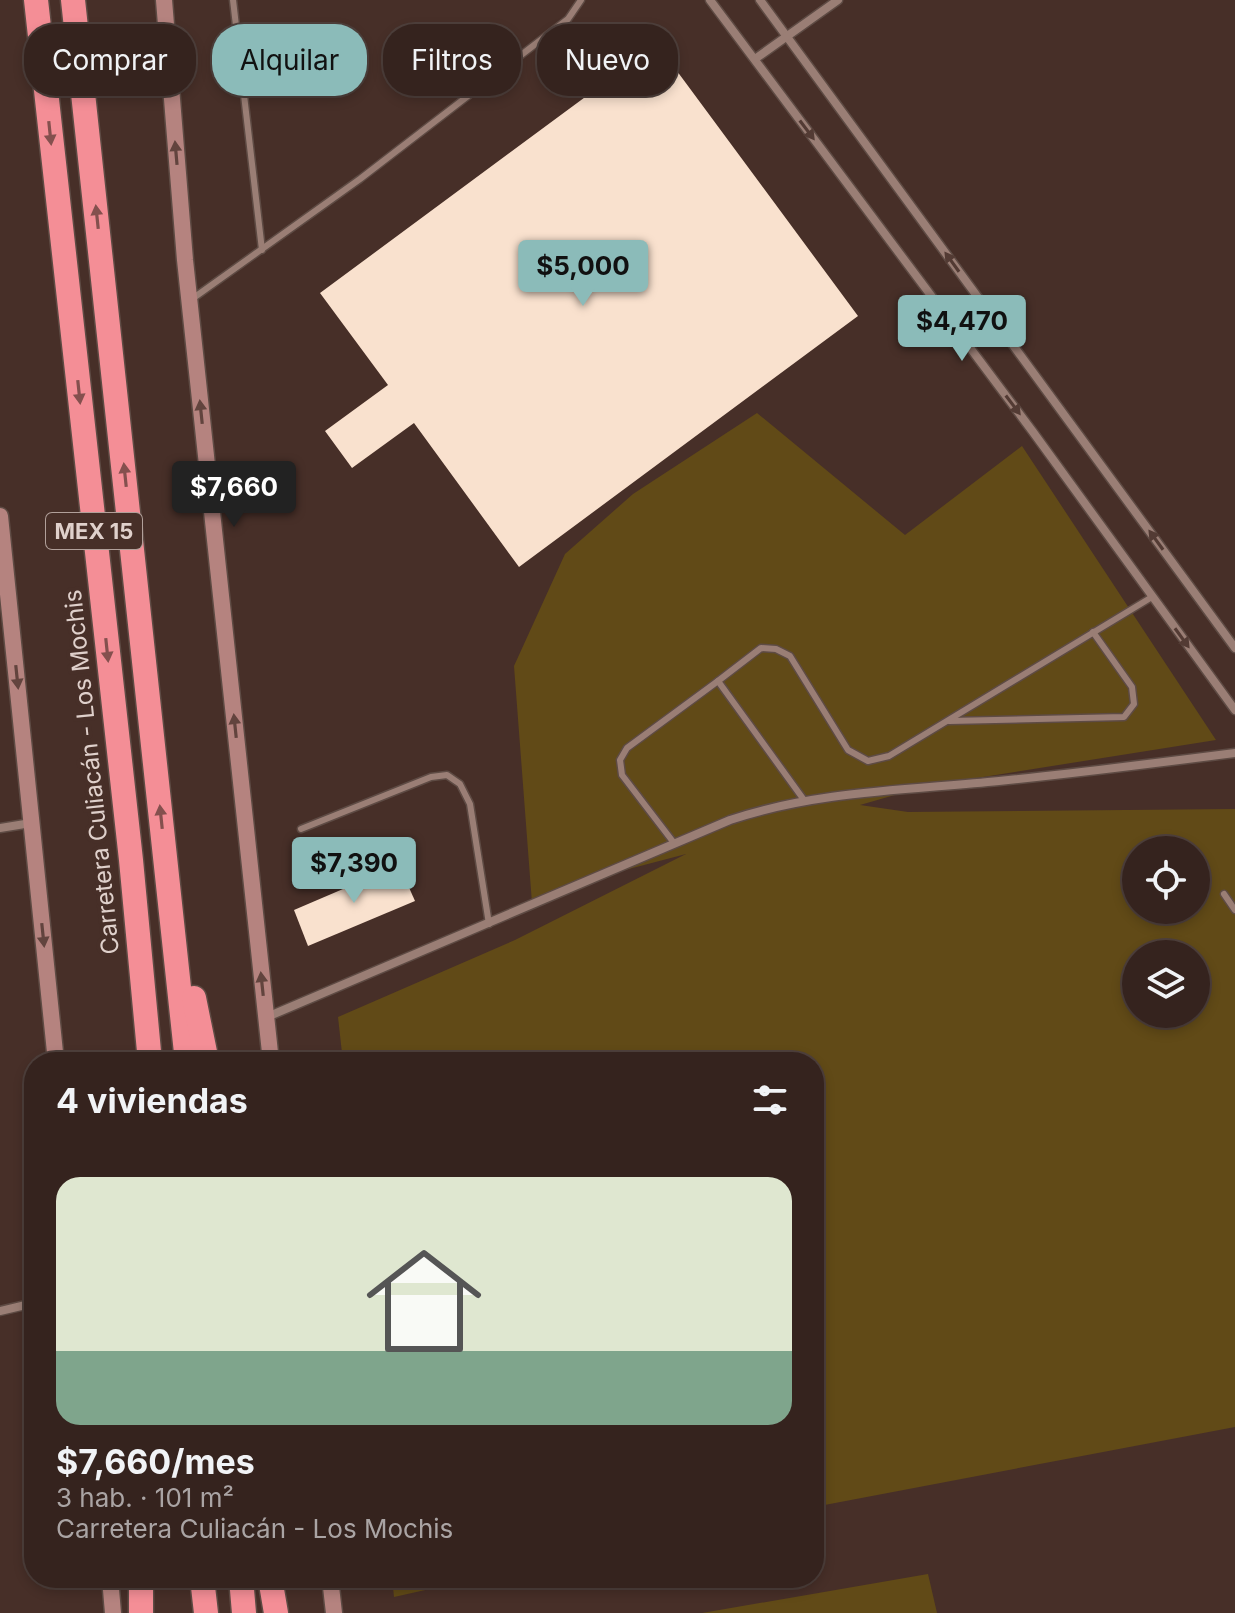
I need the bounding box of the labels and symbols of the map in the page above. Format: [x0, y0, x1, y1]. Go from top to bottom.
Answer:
one-way arrow [799, 120, 815, 140]
one-way arrow [44, 121, 57, 146]
one-way arrow [169, 140, 182, 165]
one-way arrow [90, 204, 103, 229]
pin: $5,000 [518, 240, 648, 308]
one-way arrow [945, 252, 961, 272]
pin: $4,470 [897, 295, 1027, 363]
one-way arrow [72, 380, 85, 405]
one-way arrow [1005, 395, 1021, 416]
one-way arrow [195, 399, 208, 424]
pin: $7,660 [169, 461, 299, 529]
one-way arrow [118, 462, 131, 487]
road number: MEX 15 [46, 513, 142, 549]
one-way arrow [1149, 529, 1164, 550]
street label: Carretera Culiacán - Los Mochis [58, 588, 125, 956]
one-way arrow [1174, 628, 1190, 649]
one-way arrow [101, 638, 114, 663]
one-way arrow [10, 665, 23, 690]
one-way arrow [228, 713, 241, 738]
one-way arrow [155, 804, 168, 829]
pin: $7,390 [289, 837, 419, 905]
one-way arrow [37, 923, 50, 948]
one-way arrow [256, 972, 269, 997]

